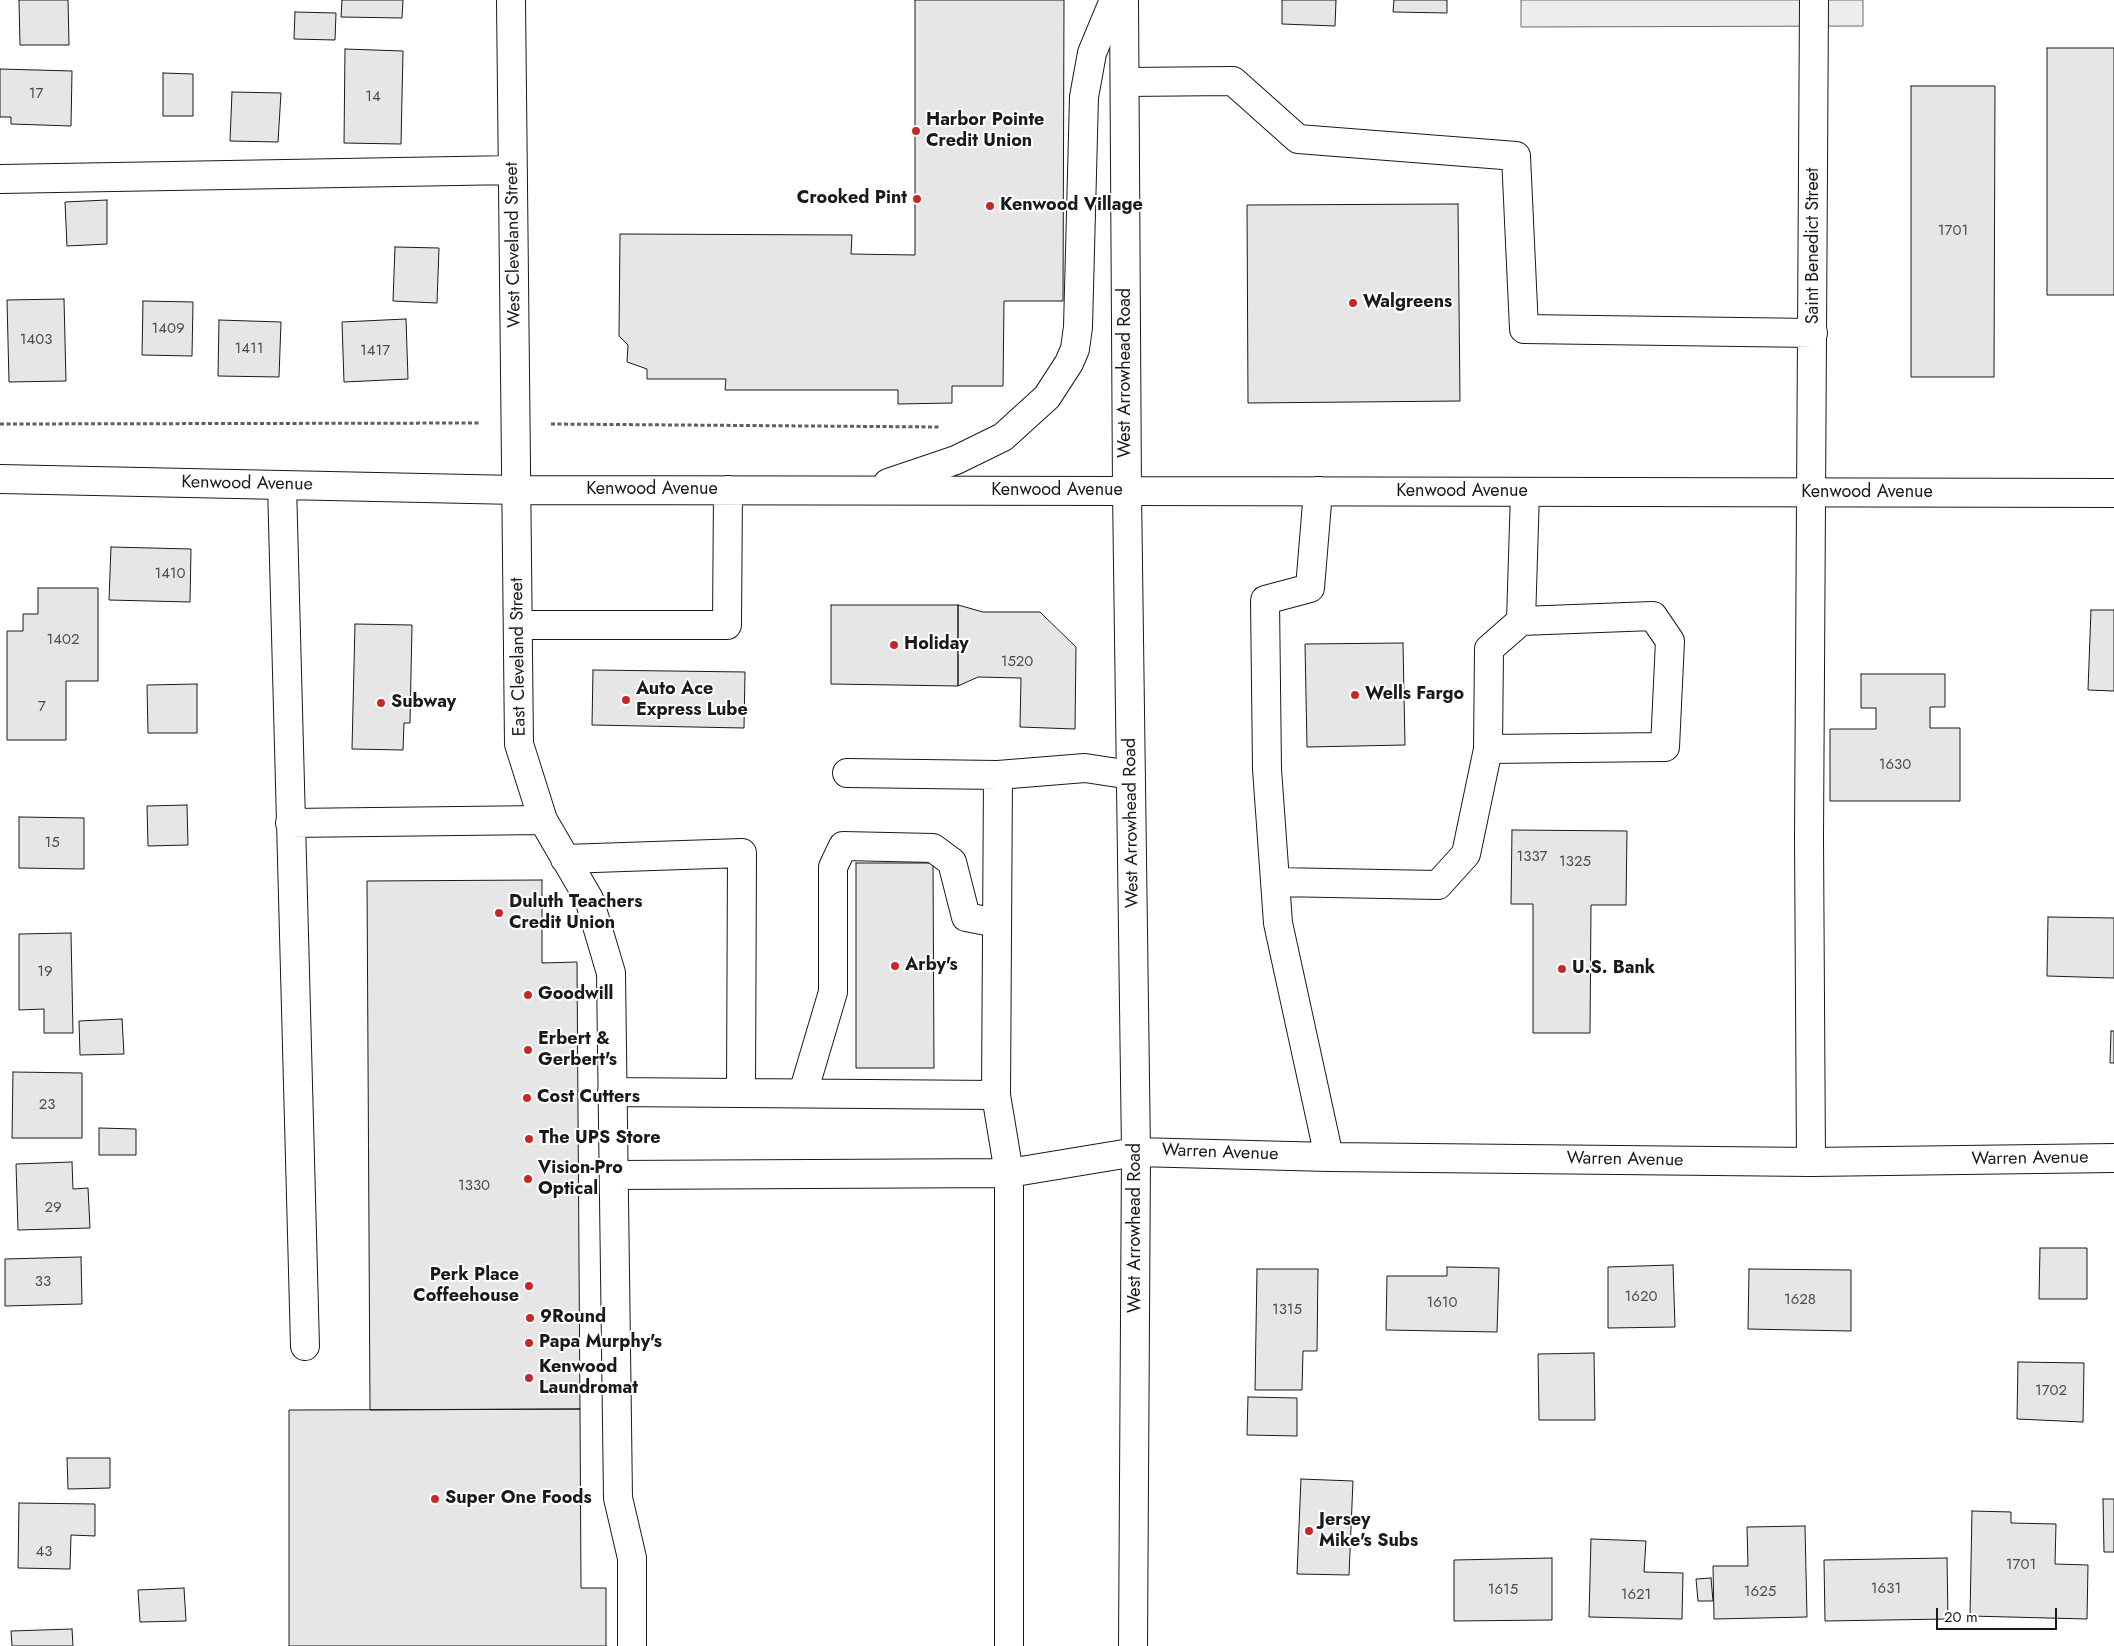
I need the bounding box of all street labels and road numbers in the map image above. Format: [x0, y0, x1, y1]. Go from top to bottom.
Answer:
street label: West Cleveland Street [502, 162, 526, 328]
street label: Saint Benedict Street [1803, 168, 1825, 324]
street label: West Arrowhead Road [1115, 288, 1137, 458]
street label: Kenwood Avenue [181, 472, 313, 496]
street label: Kenwood Avenue [586, 479, 718, 501]
street label: Kenwood Avenue [991, 480, 1123, 502]
street label: Kenwood Avenue [1396, 481, 1528, 503]
street label: Kenwood Avenue [1801, 482, 1933, 504]
street label: East Cleveland Street [507, 577, 531, 737]
street label: West Arrowhead Road [1120, 738, 1144, 908]
street label: Warren Avenue [1161, 1140, 1279, 1166]
street label: West Arrowhead Road [1125, 1143, 1147, 1313]
street label: Warren Avenue [1971, 1147, 2089, 1171]
street label: Warren Avenue [1566, 1148, 1684, 1172]

